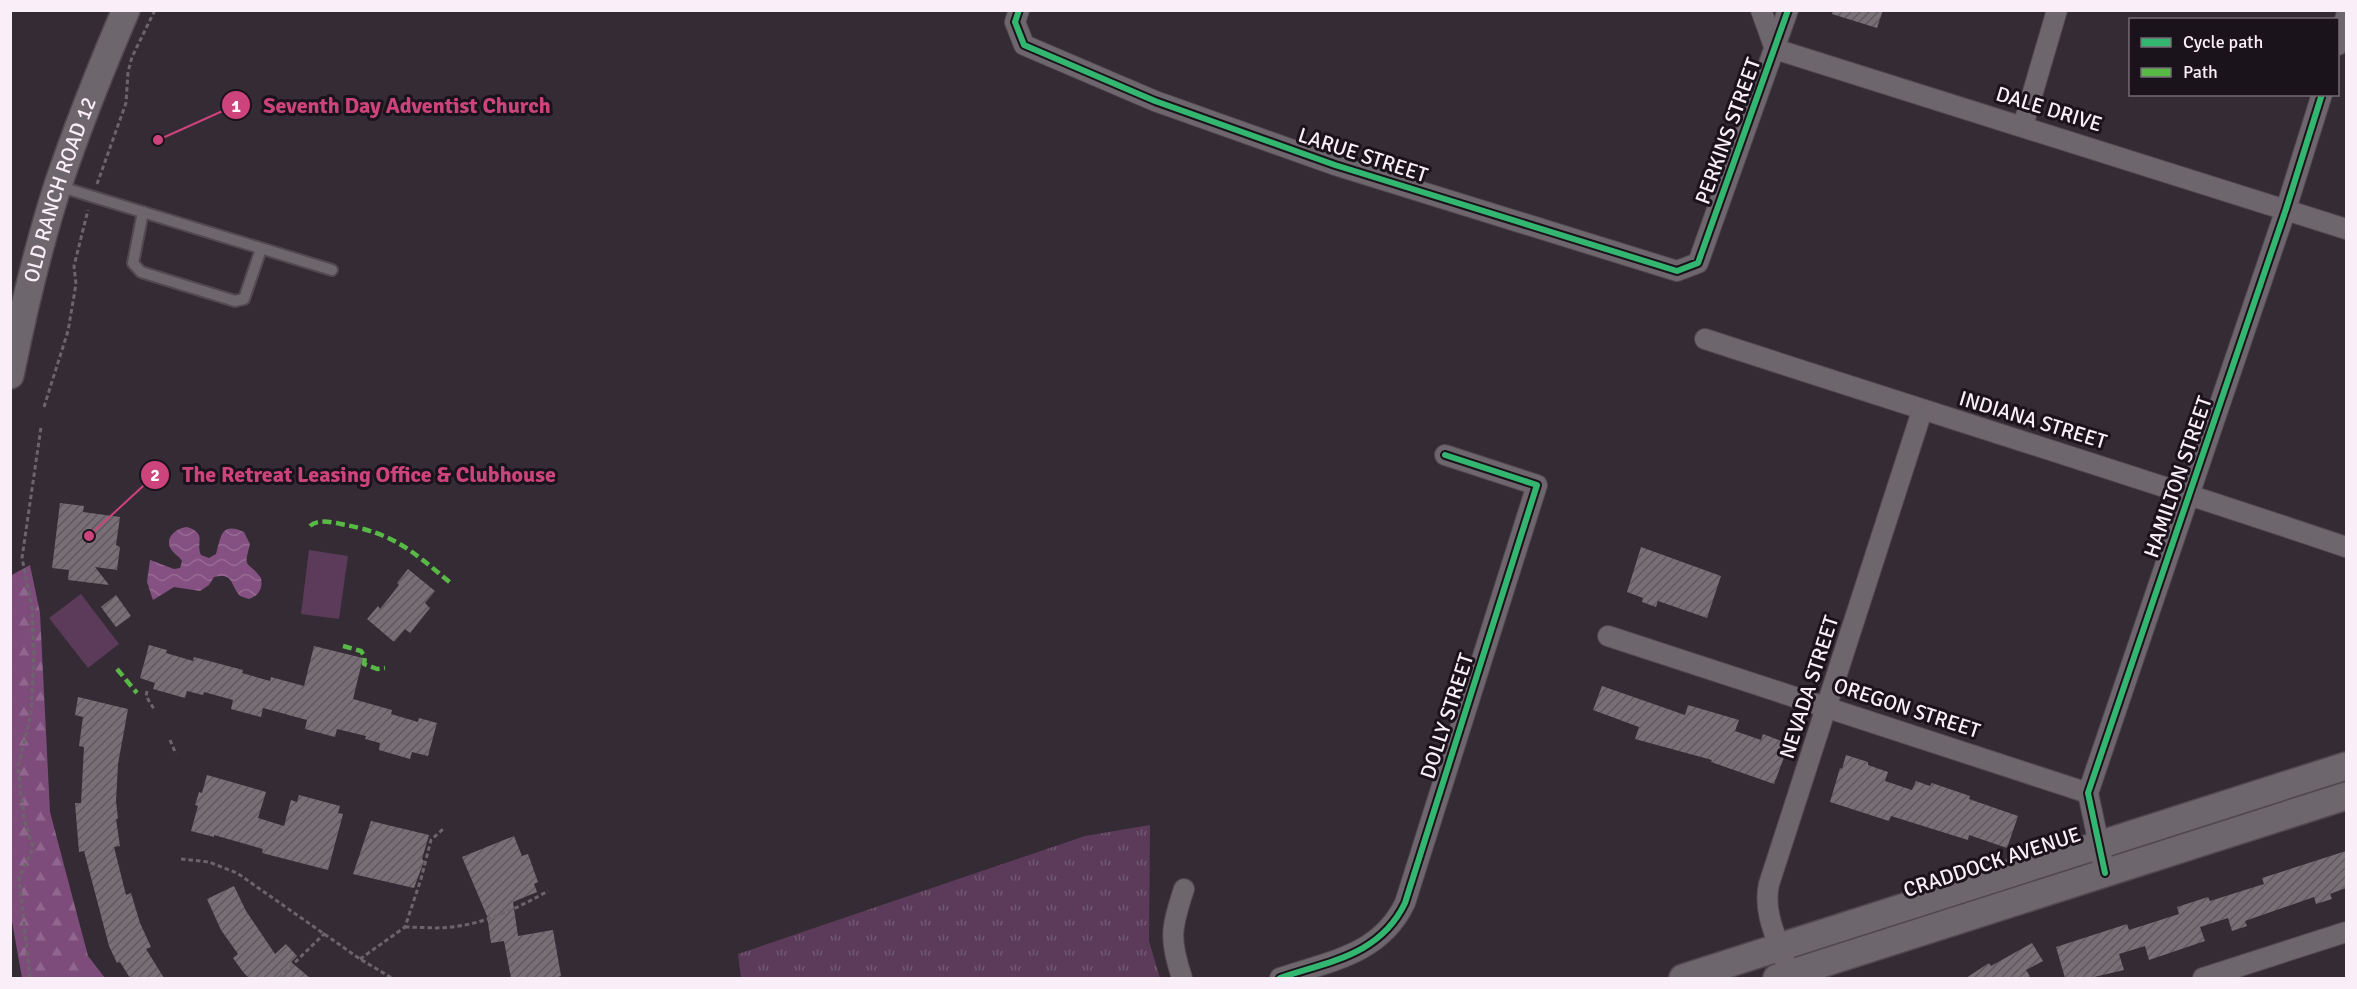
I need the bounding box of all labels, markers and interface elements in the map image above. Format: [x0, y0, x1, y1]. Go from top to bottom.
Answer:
legend [2129, 18, 2339, 96]
text: Cycle path [2183, 31, 2263, 53]
street label: PERKINS STREET [1689, 54, 1767, 208]
text: Path [2183, 61, 2218, 83]
street label: DALE DRIVE [1993, 81, 2105, 137]
callout: Seventh Day Adventist Church [221, 85, 563, 125]
text: Seventh Day Adventist Church [263, 92, 551, 119]
street label: OLD RANCH ROAD 12 [18, 93, 102, 285]
text: 1 [231, 95, 241, 117]
street label: LARUE STREET [1295, 122, 1432, 188]
street label: INDIANA STREET [1956, 385, 2111, 455]
street label: HAMILTON STREET [2138, 392, 2218, 561]
callout: The Retreat Leasing Office & Clubhouse [140, 455, 568, 495]
text: The Retreat Leasing Office & Clubhouse [182, 461, 556, 488]
text: 2 [150, 464, 160, 486]
street label: NEVADA STREET [1774, 612, 1845, 762]
street label: DOLLY STREET [1414, 649, 1480, 782]
street label: OREGON STREET [1830, 672, 1984, 744]
street label: CRADDOCK AVENUE [1900, 821, 2084, 903]

